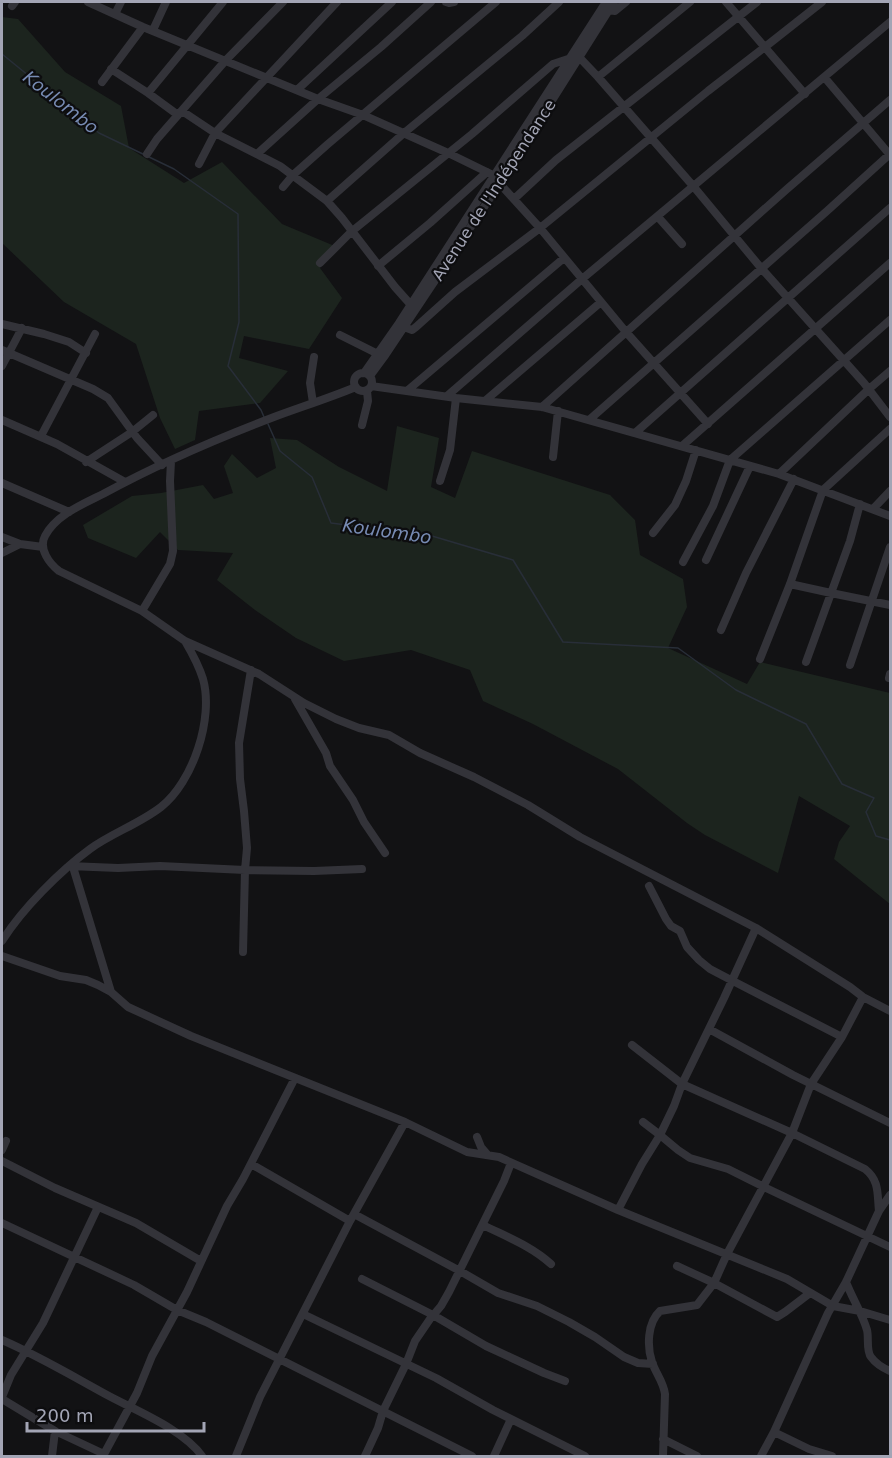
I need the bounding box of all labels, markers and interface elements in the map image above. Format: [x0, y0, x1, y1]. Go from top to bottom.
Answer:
water label: Koulombo [19, 66, 103, 138]
street label: Avenue de l'Indépendance [428, 96, 560, 284]
water label: Koulombo [341, 514, 433, 548]
scale bar [27, 1395, 204, 1433]
text: 200 m [36, 1405, 94, 1426]

